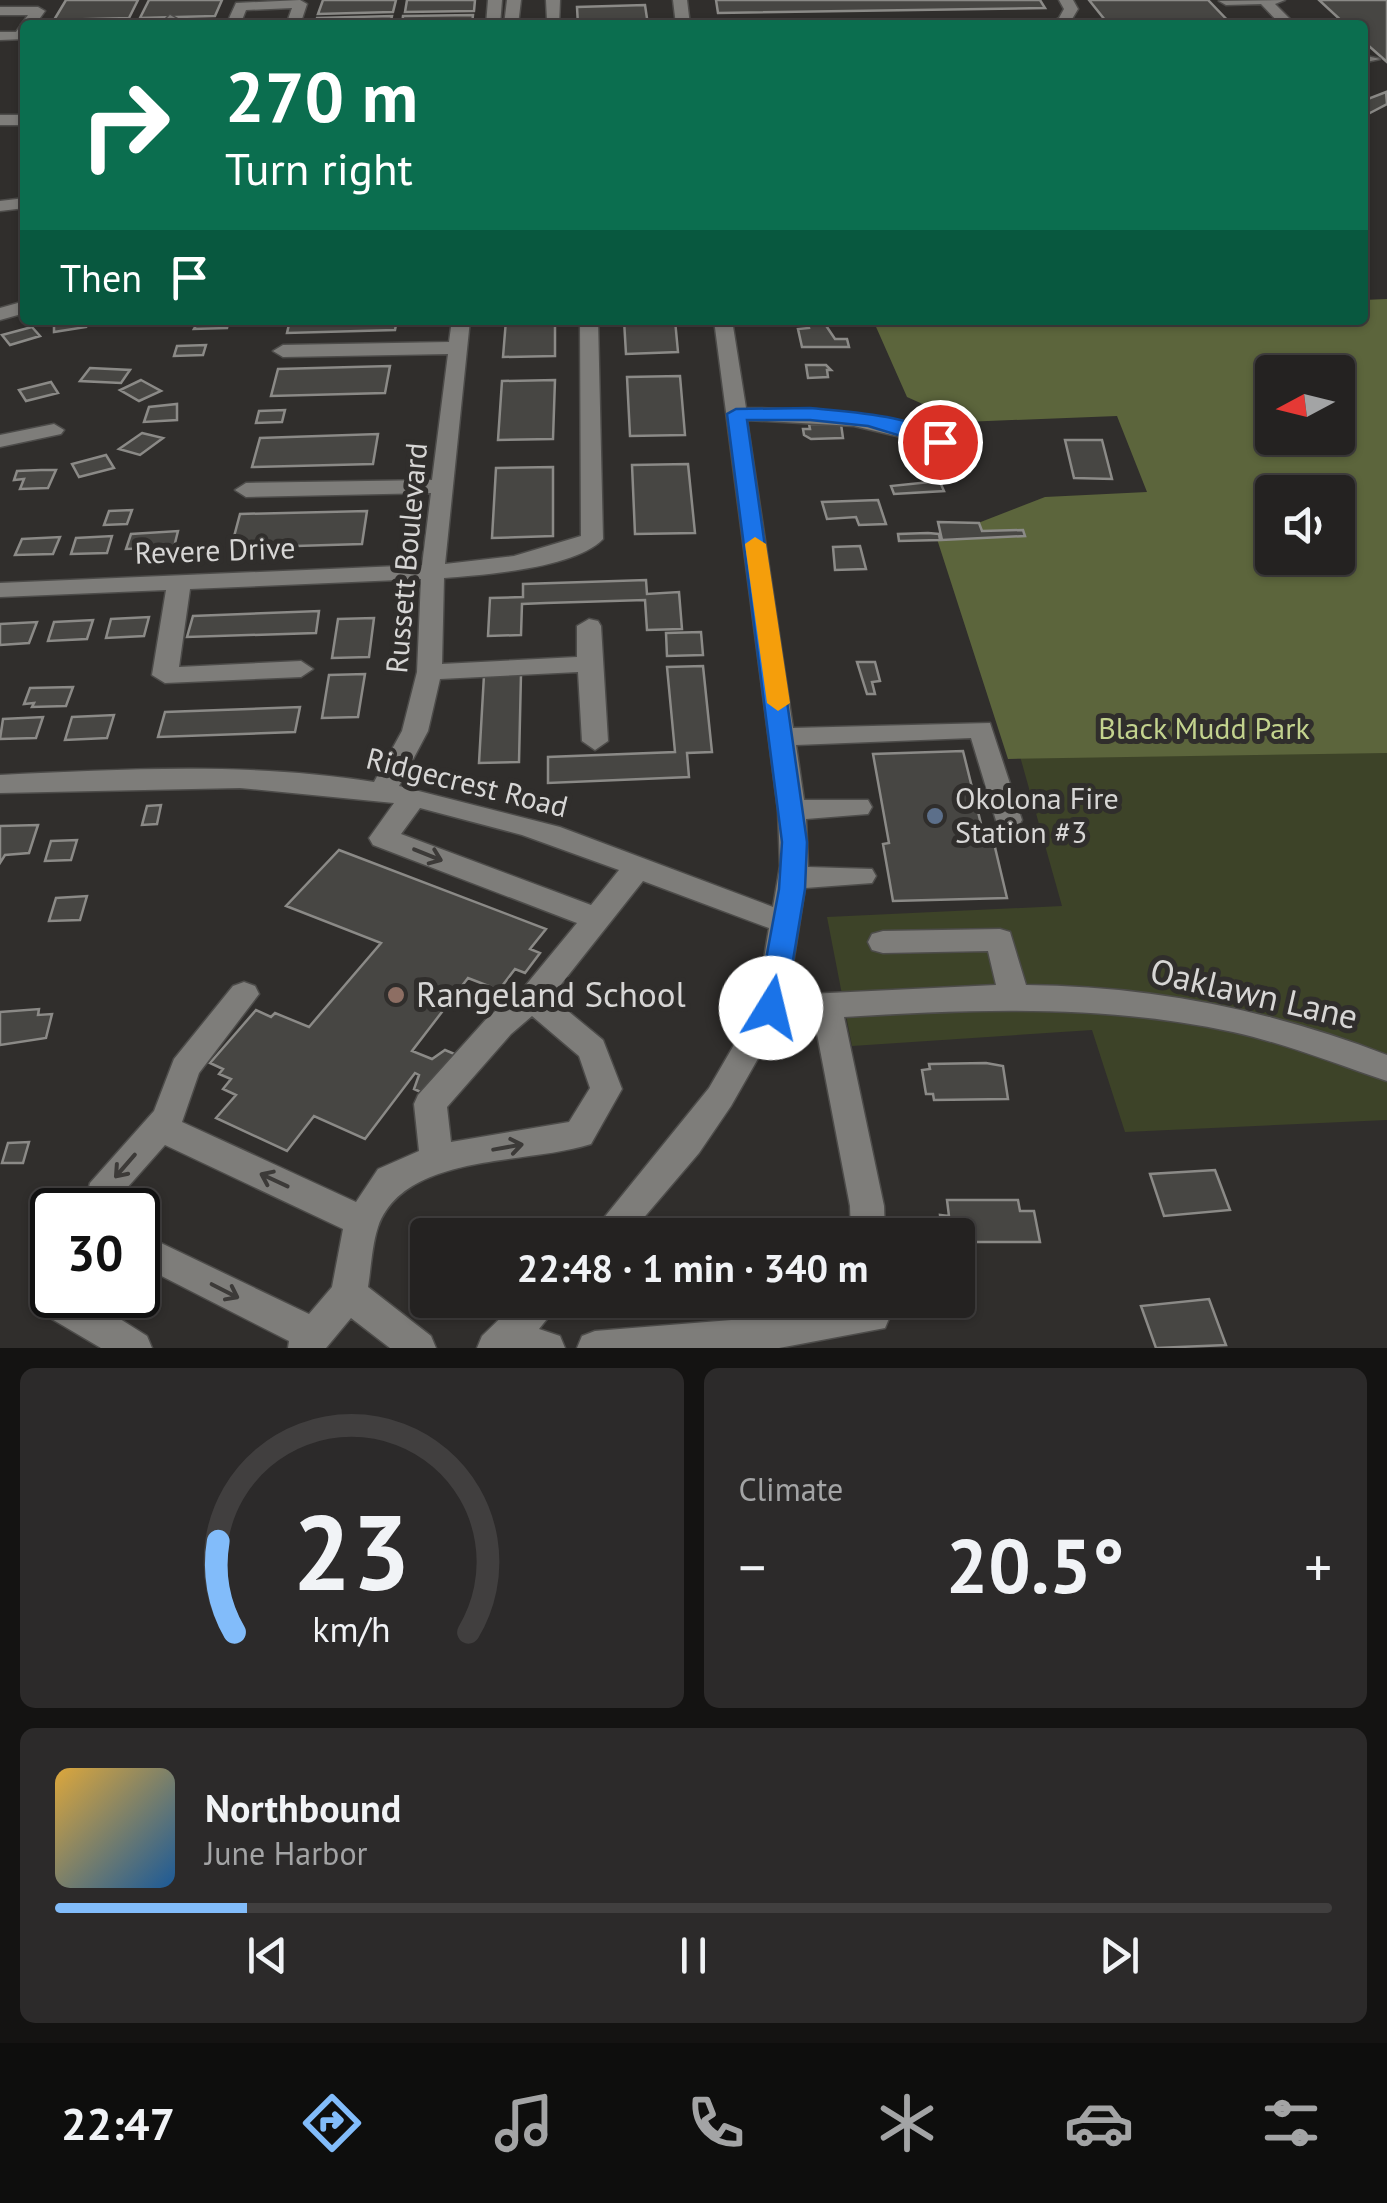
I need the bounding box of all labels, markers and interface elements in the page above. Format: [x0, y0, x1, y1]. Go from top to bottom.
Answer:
text: 270 m [225, 51, 418, 141]
icon: right [60, 60, 190, 190]
text: Turn right [225, 139, 413, 197]
icon: arrive [162, 250, 217, 305]
text: Then [60, 253, 142, 302]
north arrow [1255, 355, 1355, 455]
map controls [1255, 355, 1355, 575]
pin [898, 400, 983, 485]
icon: arrive [913, 415, 968, 470]
street label: Russett Boulevard [376, 441, 435, 675]
button: sound [1255, 475, 1355, 575]
street label: Revere Drive [134, 527, 296, 572]
park label: Black Mudd Park [1098, 708, 1310, 747]
street label: Ridgecrest Road [363, 738, 572, 825]
place label: Okolona Fire Station #3 [955, 778, 1119, 851]
marker: Okolona Fire Station #3 [924, 805, 946, 827]
one-way arrow [412, 848, 443, 866]
street label: Oaklawn Lane [1146, 947, 1362, 1039]
position arrow [719, 956, 823, 1060]
place label: Rangeland School [416, 971, 686, 1017]
marker: Rangeland School [385, 984, 407, 1006]
one-way arrow [491, 1137, 524, 1156]
one-way arrow [114, 1153, 137, 1178]
one-way arrow [259, 1169, 289, 1188]
speed limit sign: 30 [30, 1188, 160, 1318]
text: 22:48 · 1 min · 340 m [517, 1243, 868, 1292]
one-way arrow [209, 1282, 239, 1301]
text: Climate [739, 1468, 843, 1510]
text: 23 [293, 1484, 411, 1619]
text: 20.5° [946, 1517, 1125, 1614]
text: − [739, 1531, 766, 1602]
text: + [1304, 1531, 1332, 1602]
text: km/h [313, 1606, 391, 1652]
text: Northbound [205, 1783, 401, 1832]
text: June Harbor [205, 1832, 367, 1874]
icon: previous [240, 1928, 295, 1983]
icon: pause [666, 1928, 721, 1983]
icon: next [1092, 1928, 1147, 1983]
icon: directions [297, 2088, 367, 2158]
icon: music [489, 2088, 559, 2158]
icon: phone [681, 2088, 751, 2158]
icon: climate [872, 2088, 942, 2158]
icon: car [1064, 2088, 1134, 2158]
icon: filters [1256, 2088, 1326, 2158]
text: 22:47 [61, 2094, 175, 2152]

